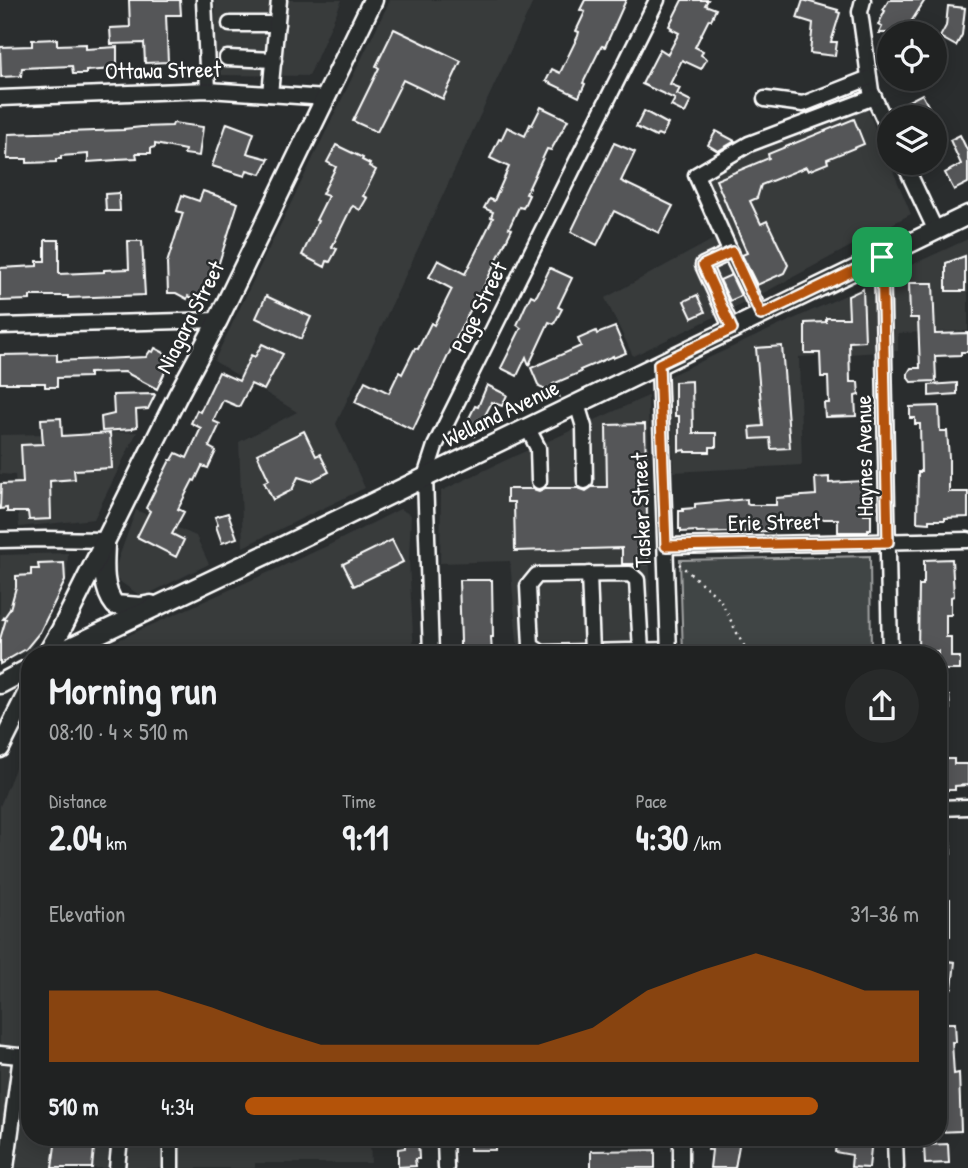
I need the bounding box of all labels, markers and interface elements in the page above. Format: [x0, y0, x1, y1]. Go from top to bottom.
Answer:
map controls [877, 21, 947, 175]
button: locate [877, 21, 947, 91]
street label: Ottawa Street [105, 53, 222, 86]
button: layers [877, 105, 947, 175]
pin [852, 227, 912, 287]
icon: arrive [863, 238, 901, 276]
street label: Niagara Street [148, 254, 232, 378]
street label: Page Street [443, 255, 515, 358]
street label: Welland Avenue [438, 371, 564, 454]
street label: Haynes Avenue [847, 395, 880, 517]
street label: Tasker Street [623, 451, 658, 568]
street label: Erie Street [728, 505, 821, 538]
text: Morning run [49, 664, 217, 716]
button: share [845, 669, 919, 743]
text: 08:10 · 4 × 510 m [49, 716, 188, 747]
text: Distance [49, 788, 107, 814]
text: Time [342, 788, 376, 814]
text: Pace [636, 788, 667, 814]
text: 2.04 [49, 814, 102, 861]
text: 9:11 [342, 814, 389, 861]
text: 4:30 [636, 814, 688, 861]
text: km [102, 830, 127, 856]
text: /km [688, 830, 721, 856]
text: Elevation [49, 898, 125, 929]
text: 31–36 m [850, 898, 919, 929]
text: 510 m [49, 1091, 98, 1122]
text: 4:34 [161, 1091, 194, 1122]

